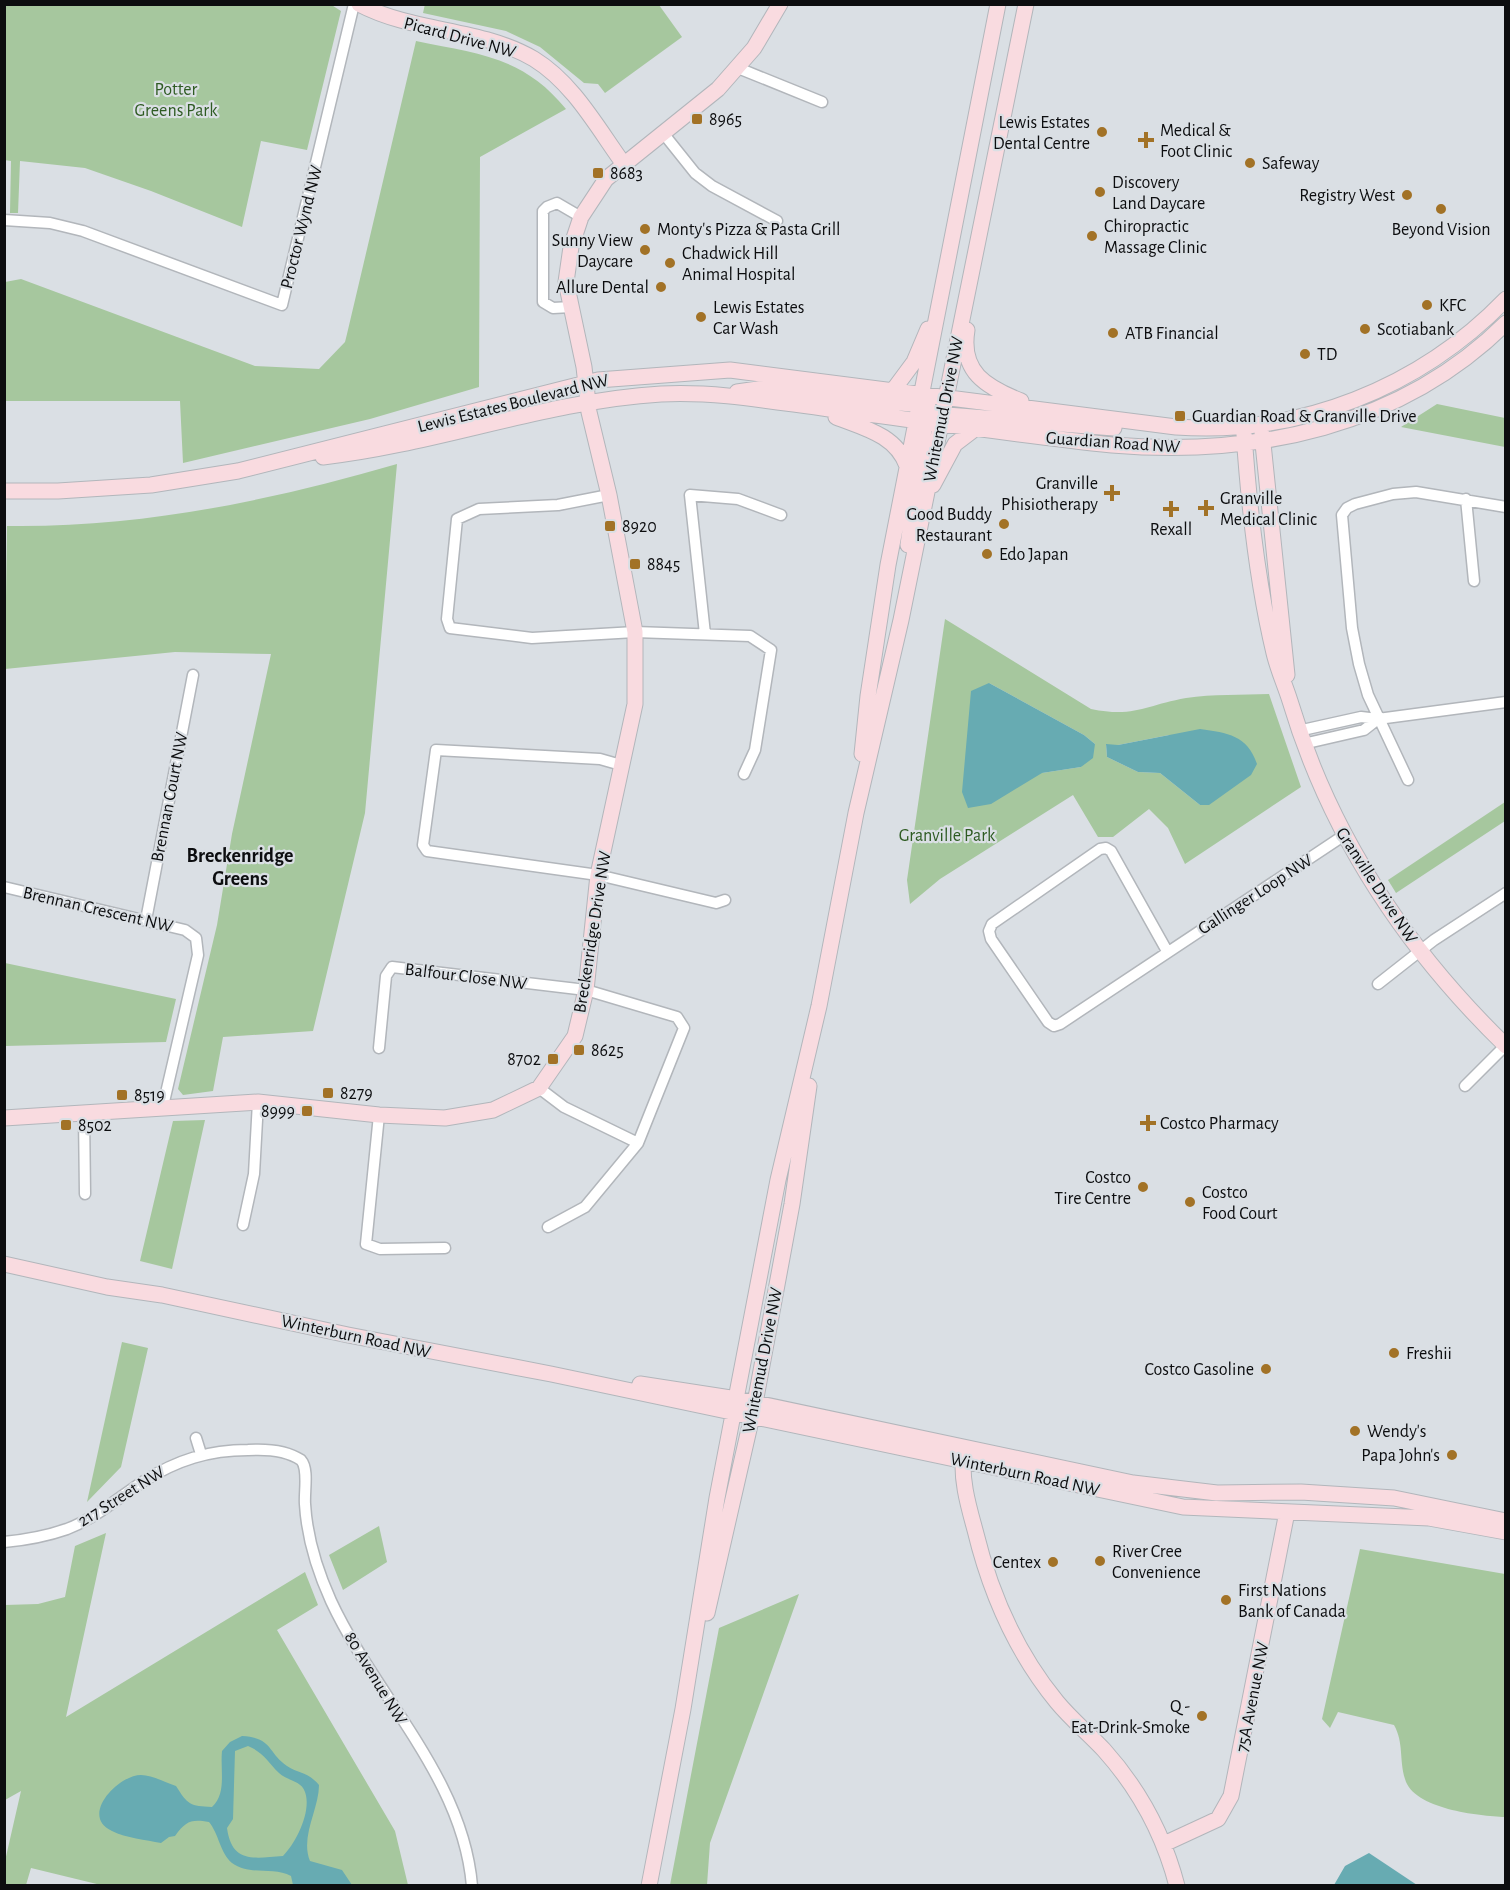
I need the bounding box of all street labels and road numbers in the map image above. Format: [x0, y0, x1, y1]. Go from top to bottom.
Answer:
street label: Picard Drive NW [402, 14, 518, 62]
street label: Proctor Wynd NW [278, 164, 326, 291]
street label: Whitemud Drive NW [921, 335, 967, 483]
street label: Lewis Estates Boulevard NW [416, 371, 611, 436]
street label: Guardian Road NW [1045, 429, 1181, 457]
street label: Brennan Court NW [149, 731, 191, 864]
street label: Granville Drive NW [1332, 825, 1420, 947]
street label: Breckenridge Drive NW [571, 850, 615, 1014]
street label: Gallinger Loop NW [1195, 851, 1316, 938]
street label: Brennan Crescent NW [21, 884, 175, 936]
street label: Balfour Close NW [404, 961, 528, 993]
street label: Whitemud Drive NW [740, 1286, 786, 1434]
street label: Winterburn Road NW [279, 1312, 432, 1362]
street label: Winterburn Road NW [948, 1450, 1101, 1500]
street label: 217 Street NW [75, 1463, 168, 1531]
street label: 80 Avenue NW [341, 1629, 410, 1728]
street label: 75A Avenue NW [1233, 1641, 1272, 1754]

